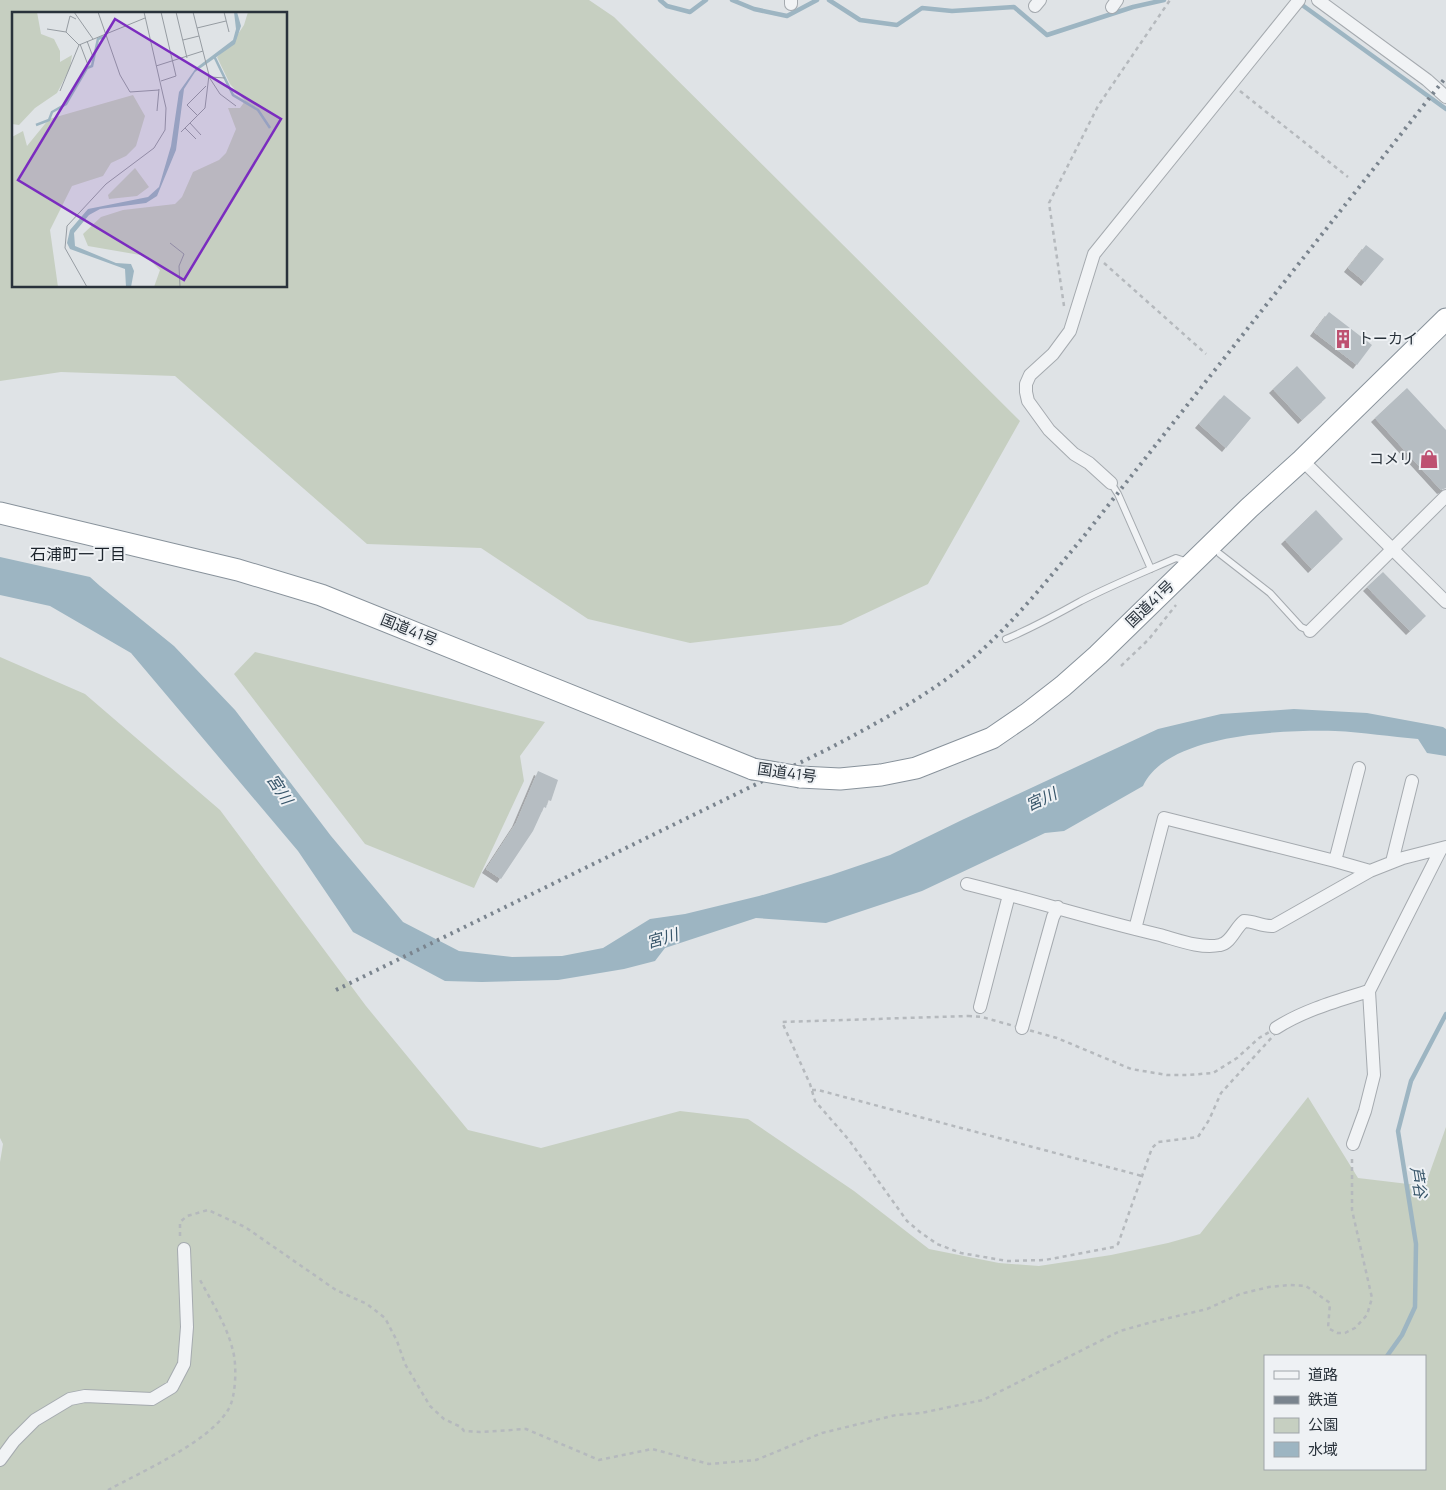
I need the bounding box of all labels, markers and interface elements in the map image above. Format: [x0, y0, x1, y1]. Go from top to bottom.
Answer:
inset map [12, 12, 288, 288]
building icon: トーカイ [1332, 328, 1354, 350]
place label: トーカイ [1358, 328, 1418, 349]
place label: コメリ [1369, 448, 1414, 469]
shop icon: コメリ [1418, 448, 1440, 470]
district label: 石浦町一丁目 [30, 543, 126, 565]
street label: 国道41号 [1121, 575, 1178, 632]
street label: 国道41号 [378, 609, 441, 650]
street label: 国道41号 [756, 758, 818, 787]
water label: 宮川 [262, 770, 299, 810]
water label: 宮川 [1022, 781, 1062, 816]
water label: 宮川 [644, 922, 682, 953]
water label: 芦谷 [1406, 1164, 1433, 1201]
legend [1264, 1355, 1426, 1470]
text: 道路 [1308, 1364, 1338, 1385]
text: 鉄道 [1308, 1389, 1338, 1410]
text: 公園 [1308, 1414, 1338, 1435]
text: 水域 [1308, 1439, 1338, 1460]

